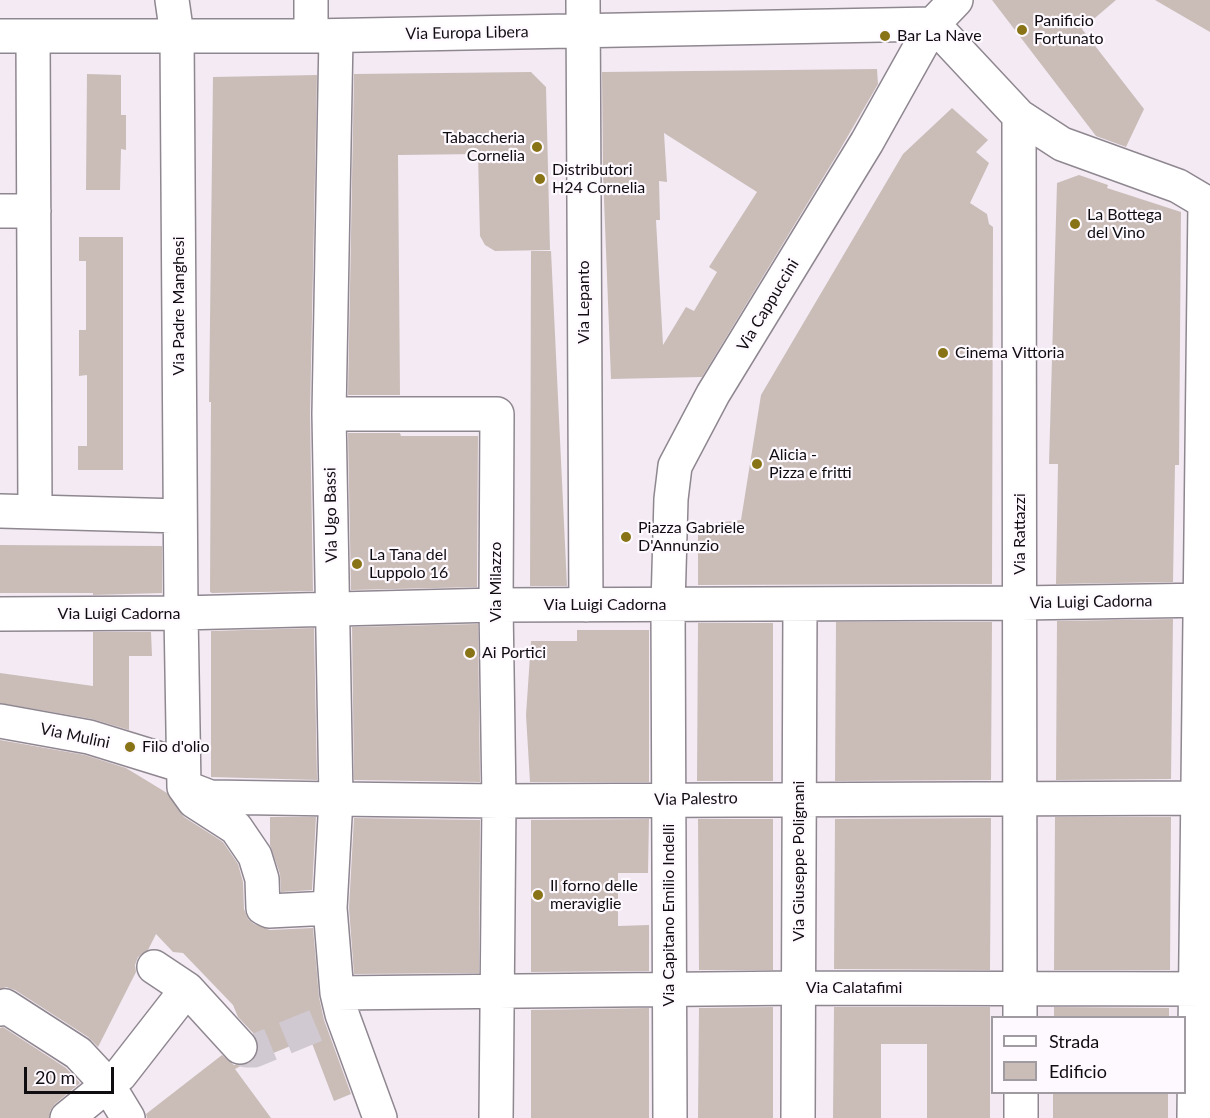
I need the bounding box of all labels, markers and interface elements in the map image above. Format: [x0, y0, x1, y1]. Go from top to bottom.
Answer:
place label: Panificio Fortunato [1034, 11, 1103, 49]
street label: Via Europa Libera [405, 22, 529, 44]
marker: Panificio Fortunato [1015, 23, 1029, 37]
place label: Bar La Nave [897, 26, 982, 46]
marker: Bar La Nave [878, 29, 892, 43]
place label: Tabaccheria Cornelia [442, 128, 525, 166]
marker: Tabaccheria Cornelia [530, 140, 544, 154]
place label: Distributori H24 Cornelia [552, 160, 645, 198]
marker: Distributori H24 Cornelia [533, 172, 547, 186]
place label: La Bottega del Vino [1087, 205, 1162, 243]
marker: La Bottega del Vino [1068, 217, 1082, 231]
street label: Via Padre Manghesi [169, 237, 189, 375]
street label: Via Cappuccini [733, 256, 803, 354]
street label: Via Lepanto [574, 260, 594, 344]
place label: Cinema Vittoria [955, 343, 1064, 363]
marker: Cinema Vittoria [936, 346, 950, 360]
place label: Alicia - Pizza e fritti [769, 445, 852, 483]
marker: Alicia - Pizza e fritti [750, 457, 764, 471]
street label: Via Ugo Bassi [321, 467, 341, 563]
street label: Via Rattazzi [1010, 493, 1030, 575]
place label: Piazza Gabriele D'Annunzio [638, 518, 745, 556]
marker: Piazza Gabriele D'Annunzio [619, 530, 633, 544]
street label: Via Milazzo [486, 542, 506, 622]
place label: La Tana del Luppolo 16 [369, 545, 448, 583]
marker: La Tana del Luppolo 16 [350, 557, 364, 571]
street label: Via Luigi Cadorna [1029, 591, 1153, 613]
street label: Via Luigi Cadorna [544, 595, 666, 615]
street label: Via Luigi Cadorna [58, 604, 180, 624]
place label: Ai Portici [482, 643, 546, 663]
marker: Ai Portici [463, 646, 477, 660]
street label: Via Mulini [38, 719, 112, 753]
place label: Filo d'olio [142, 737, 209, 757]
marker: Filo d'olio [123, 740, 137, 754]
street label: Via Giuseppe Polignani [789, 781, 809, 941]
street label: Via Palestro [654, 789, 738, 809]
street label: Via Capitano Emilio Indelli [659, 824, 679, 1006]
place label: Il forno delle meraviglie [550, 876, 638, 914]
marker: Il forno delle meraviglie [531, 888, 545, 902]
street label: Via Calatafimi [806, 978, 902, 998]
legend [991, 1016, 1186, 1094]
text: Strada [1049, 1030, 1099, 1052]
scale bar [27, 1055, 117, 1093]
text: Edificio [1049, 1060, 1107, 1082]
text: 20 m [35, 1066, 75, 1088]

